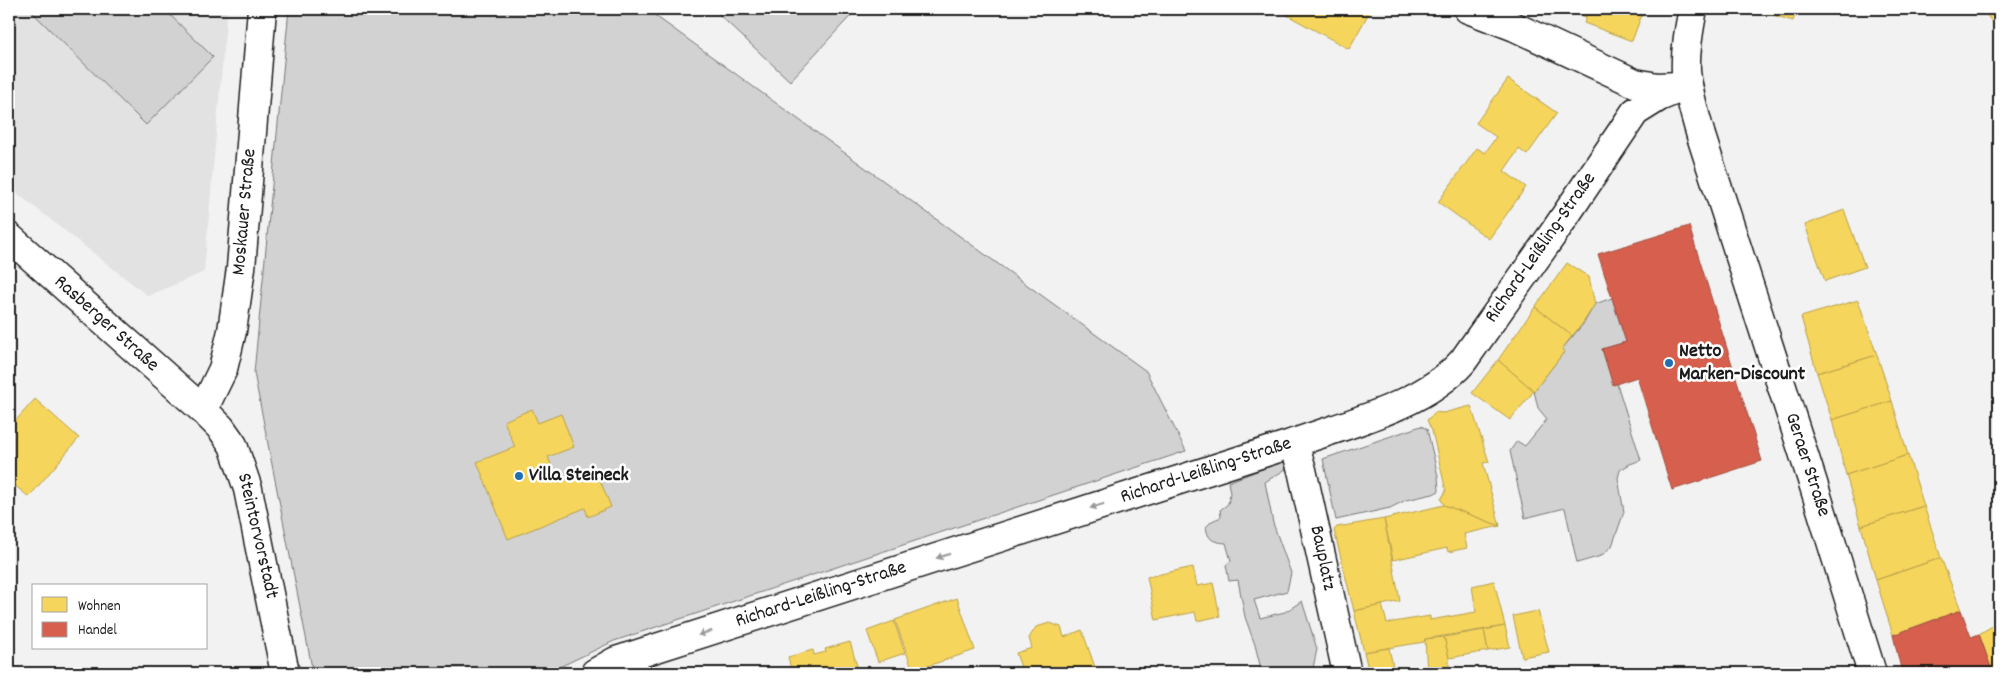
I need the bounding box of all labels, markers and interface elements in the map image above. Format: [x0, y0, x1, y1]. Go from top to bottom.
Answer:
street label: Moskauer Straße [226, 147, 265, 277]
street label: Richard-Leißling-Straße [1478, 167, 1604, 329]
street label: Rasberger Straße [47, 269, 165, 379]
place label: Netto Marken-Discount [1679, 338, 1806, 389]
marker: Netto Marken-Discount [1663, 357, 1675, 369]
street label: Geraer Straße [1777, 409, 1837, 521]
street label: Richard-Leißling-Straße [1117, 430, 1295, 512]
place label: Villa Steineck [529, 462, 629, 490]
street label: Steintorvorstadt [229, 470, 285, 602]
marker: Villa Steineck [513, 470, 525, 482]
one-way arrow [1090, 502, 1105, 510]
street label: Bauplatz [1301, 523, 1343, 593]
one-way arrow [935, 552, 950, 560]
street label: Richard-Leißling-Straße [732, 554, 910, 636]
legend [32, 584, 208, 650]
text: Wohnen [78, 596, 121, 618]
text: Handel [78, 620, 117, 642]
one-way arrow [697, 629, 712, 637]

